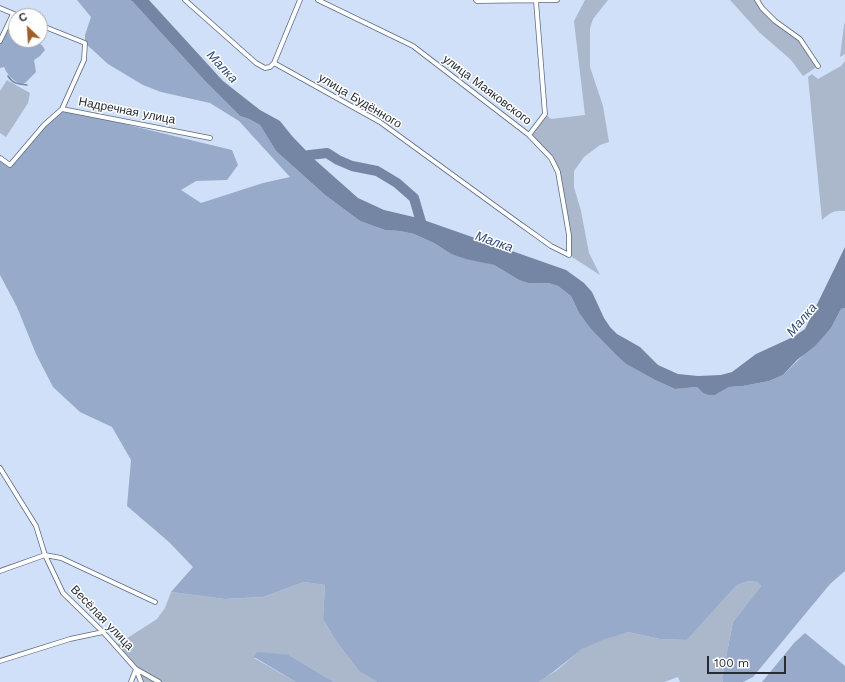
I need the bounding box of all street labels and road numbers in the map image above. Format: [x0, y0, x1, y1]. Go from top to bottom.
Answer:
street label: улица Маяковского [440, 52, 534, 128]
street label: улица Будённого [316, 70, 404, 132]
street label: Надречная улица [77, 95, 177, 127]
street label: Весёлая улица [67, 583, 137, 653]

